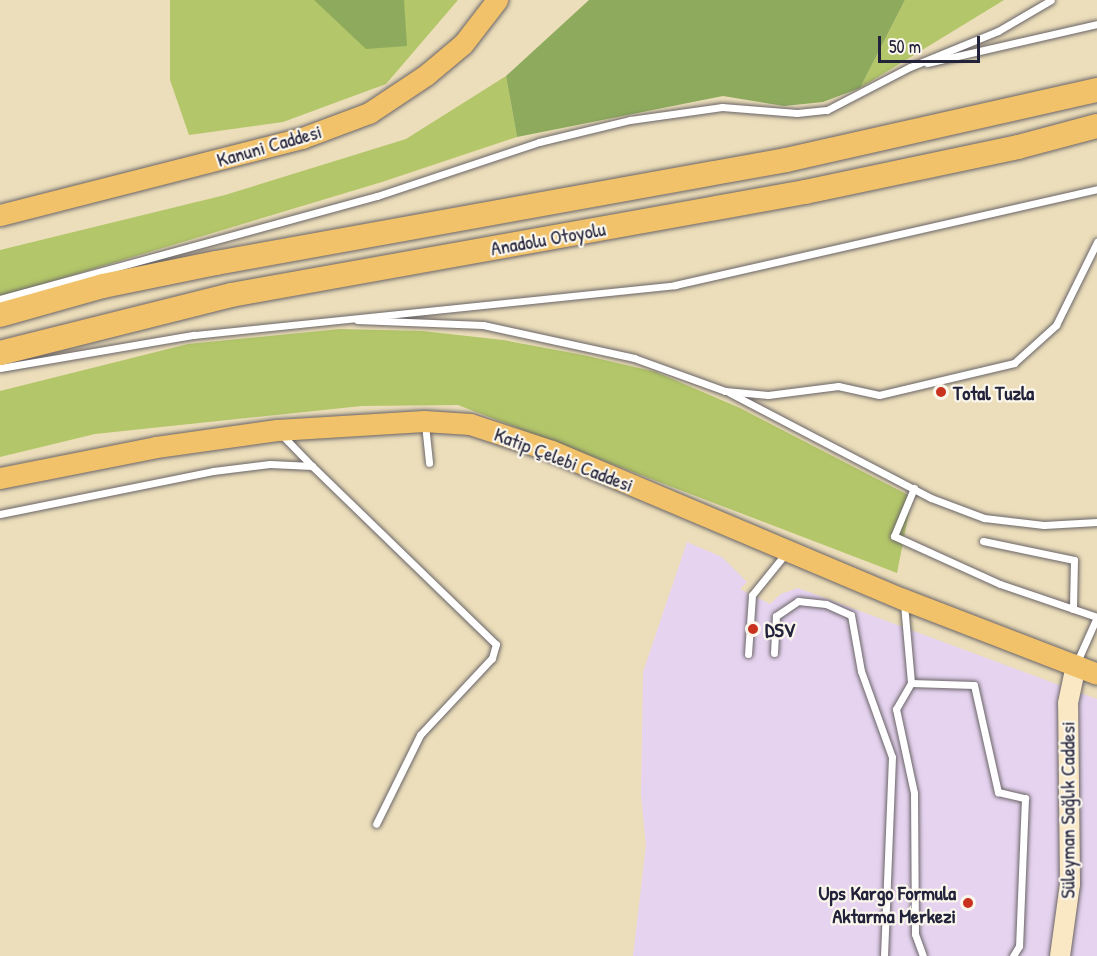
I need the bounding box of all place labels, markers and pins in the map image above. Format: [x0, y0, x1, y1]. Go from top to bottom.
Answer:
place label: Total Tuzla [953, 380, 1034, 404]
marker: Total Tuzla [934, 385, 948, 399]
place label: DSV [765, 617, 795, 641]
marker: DSV [746, 622, 760, 636]
place label: Ups Kargo Formula Aktarma Merkezi [819, 880, 956, 927]
marker: Ups Kargo Formula Aktarma Merkezi [961, 896, 975, 910]

